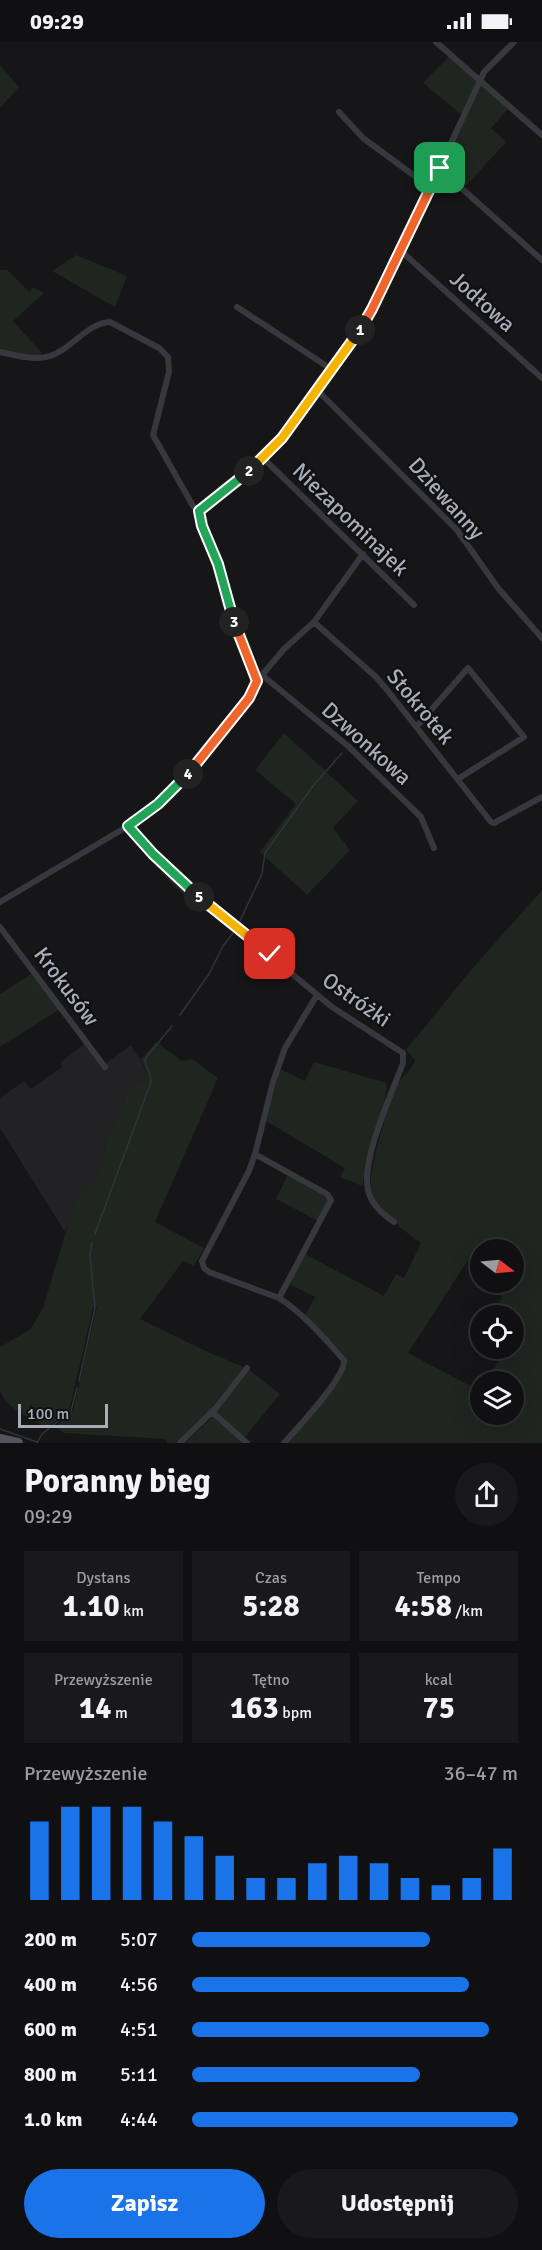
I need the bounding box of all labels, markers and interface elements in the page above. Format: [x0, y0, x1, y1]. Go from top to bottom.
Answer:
text: 09:29 [30, 8, 84, 35]
pin [414, 142, 465, 193]
icon: arrive [423, 151, 456, 184]
street label: Jodłowa [445, 265, 521, 338]
pin: 1 [345, 315, 375, 345]
text: 1 [356, 320, 364, 340]
street label: Dziewanny [403, 452, 491, 546]
pin: 2 [234, 456, 264, 486]
street label: Niezapominajek [287, 457, 414, 581]
text: 2 [245, 461, 253, 481]
pin: 3 [219, 607, 249, 637]
text: 3 [230, 612, 238, 632]
street label: Stokrotek [381, 663, 460, 750]
street label: Dzwonkowa [316, 696, 417, 791]
pin: 4 [173, 759, 203, 789]
text: 4 [184, 764, 192, 784]
pin: 5 [184, 882, 214, 912]
text: 5 [195, 887, 203, 907]
pin [244, 928, 295, 979]
icon: check [253, 937, 286, 970]
street label: Krokusów [28, 942, 105, 1031]
street label: Ostróżki [317, 966, 396, 1033]
north arrow [470, 1239, 524, 1293]
map controls [470, 1239, 524, 1425]
button: locate [470, 1305, 524, 1359]
button: layers [470, 1371, 524, 1425]
scale bar [18, 1401, 108, 1428]
text: 100 m [27, 1404, 69, 1424]
text: Poranny bieg [24, 1461, 211, 1502]
button: share [455, 1463, 518, 1526]
text: 09:29 [24, 1504, 73, 1529]
text: Dystans [76, 1568, 130, 1588]
text: Czas [255, 1568, 287, 1588]
text: Tempo [417, 1568, 461, 1588]
text: 1.10 [63, 1588, 120, 1625]
text: 5:28 [242, 1588, 300, 1625]
text: 4:58 [394, 1588, 452, 1625]
text: km [120, 1601, 144, 1621]
text: /km [452, 1601, 483, 1621]
text: Przewyższenie [54, 1670, 153, 1690]
text: Tętno [252, 1670, 290, 1690]
text: kcal [425, 1670, 453, 1690]
text: 14 [79, 1690, 111, 1727]
text: 163 [230, 1690, 279, 1727]
text: 75 [422, 1690, 455, 1727]
text: m [111, 1703, 128, 1723]
text: bpm [279, 1703, 312, 1723]
text: Przewyższenie [24, 1761, 147, 1786]
text: 36–47 m [444, 1761, 518, 1786]
text: 200 m [24, 1927, 77, 1952]
text: 5:07 [120, 1927, 158, 1952]
text: 400 m [24, 1972, 77, 1997]
text: 4:56 [120, 1972, 158, 1997]
text: 600 m [24, 2017, 77, 2042]
text: 4:51 [120, 2017, 158, 2042]
text: 800 m [24, 2062, 77, 2087]
text: 5:11 [120, 2062, 158, 2087]
text: 1.0 km [24, 2107, 82, 2132]
text: 4:44 [120, 2107, 158, 2132]
button: Zapisz [24, 2169, 265, 2238]
button: Udostępnij [277, 2169, 518, 2238]

